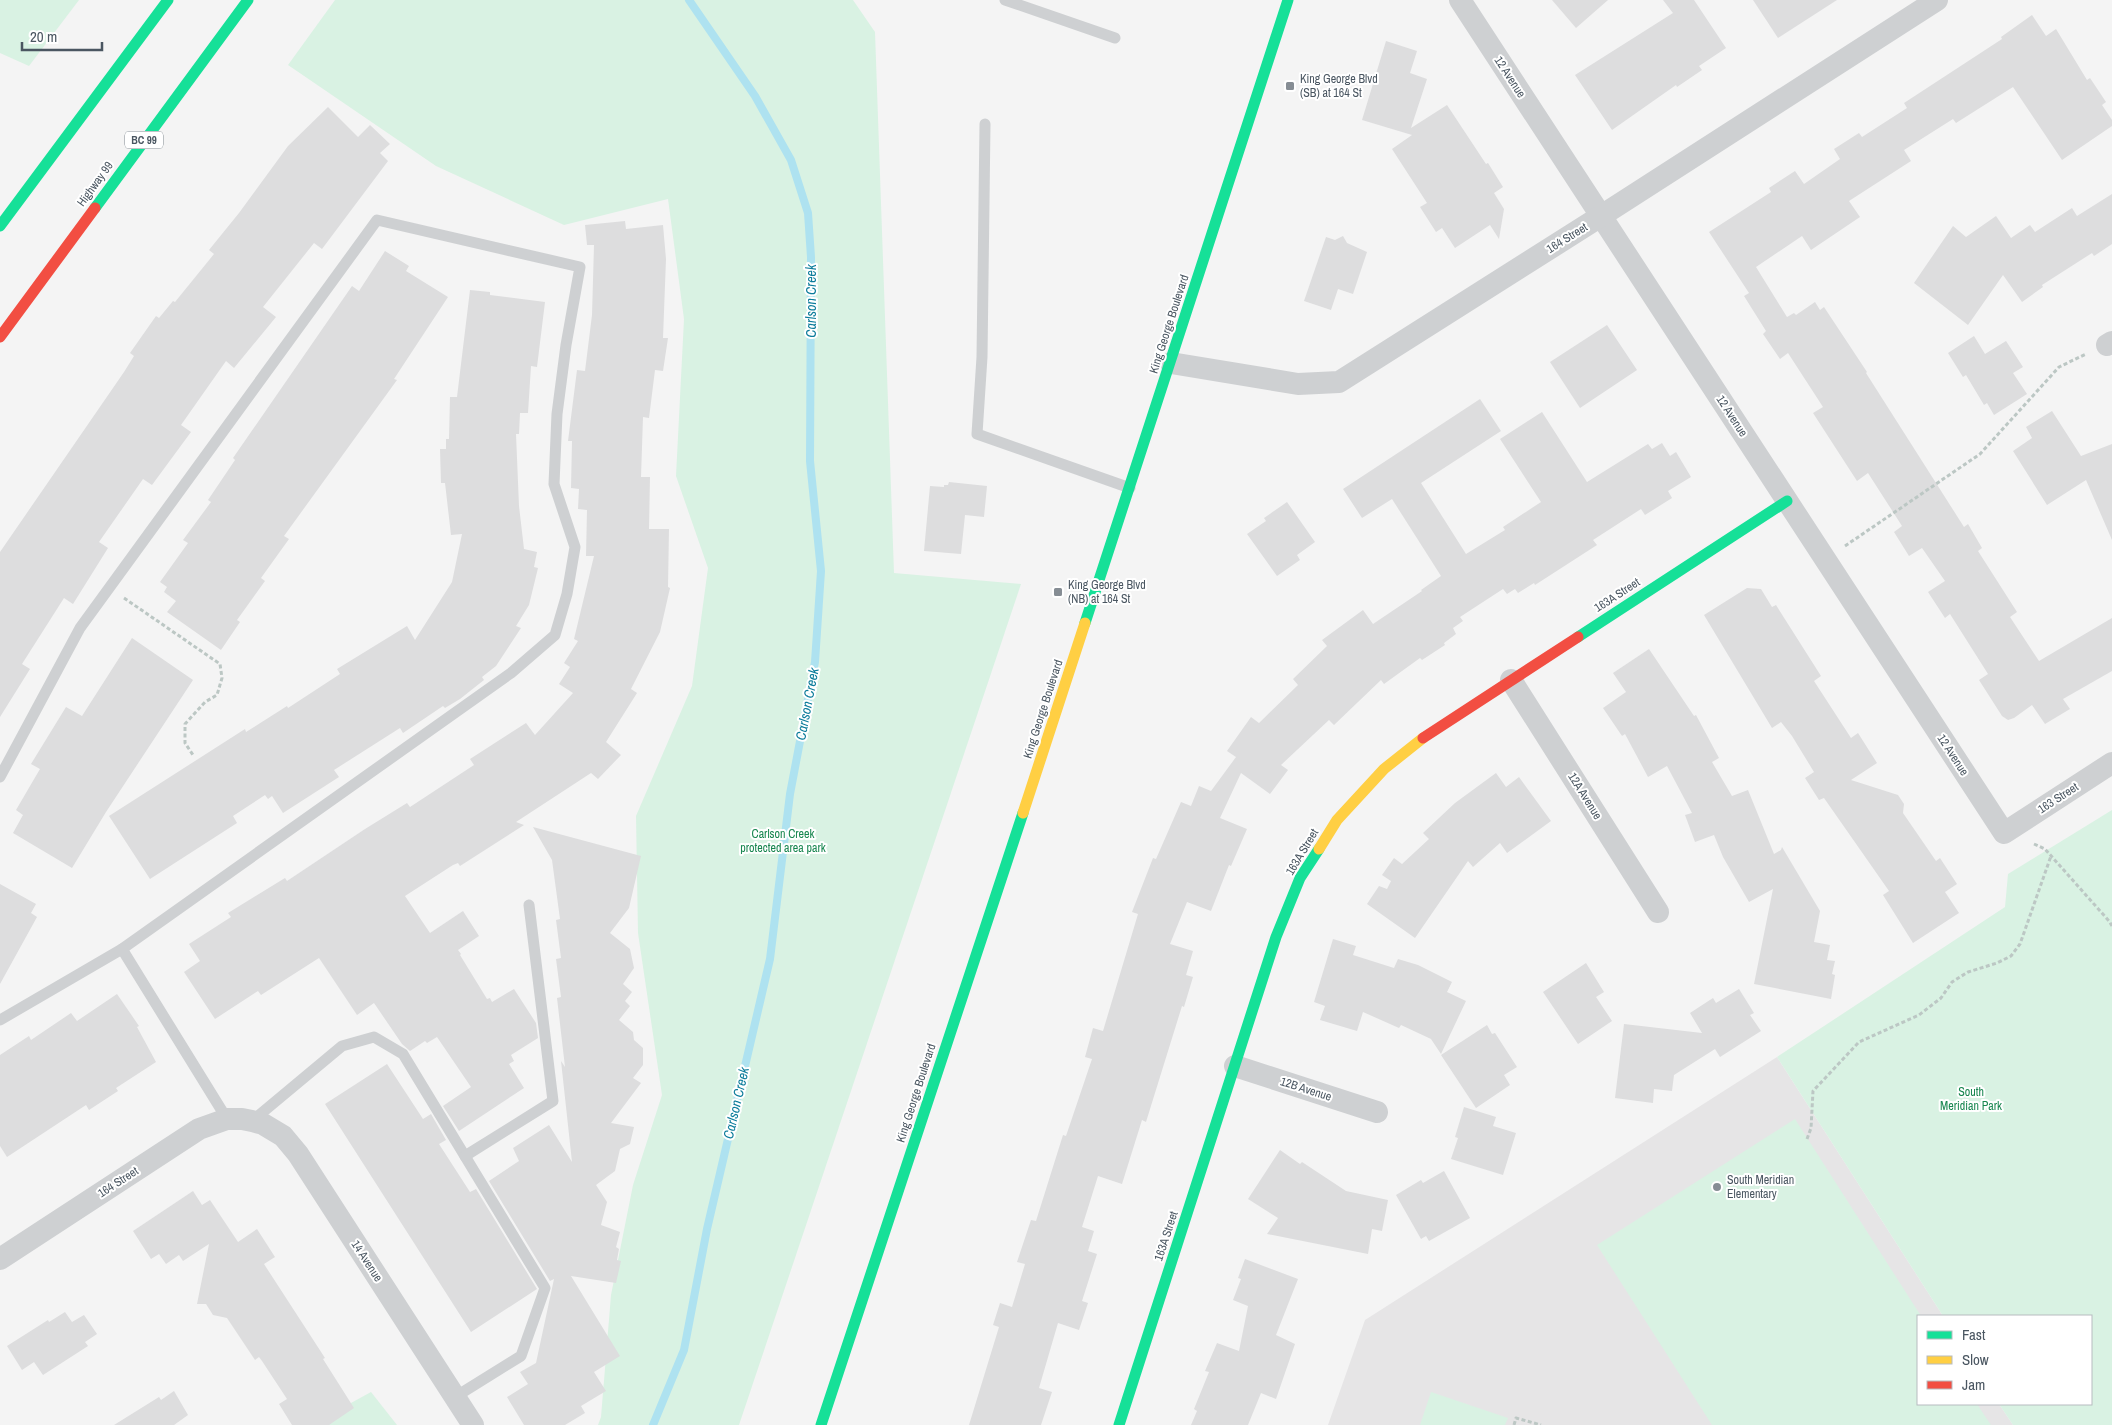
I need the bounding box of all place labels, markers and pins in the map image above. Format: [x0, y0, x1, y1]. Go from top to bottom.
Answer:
place label: King George Blvd (SB) at 164 St [1300, 71, 1378, 101]
marker: King George Blvd (SB) at 164 St [1284, 80, 1296, 92]
place label: King George Blvd (NB) at 164 St [1068, 577, 1146, 607]
marker: King George Blvd (NB) at 164 St [1052, 586, 1064, 598]
place label: South Meridian Elementary [1727, 1172, 1794, 1202]
marker: South Meridian Elementary [1711, 1181, 1723, 1193]

